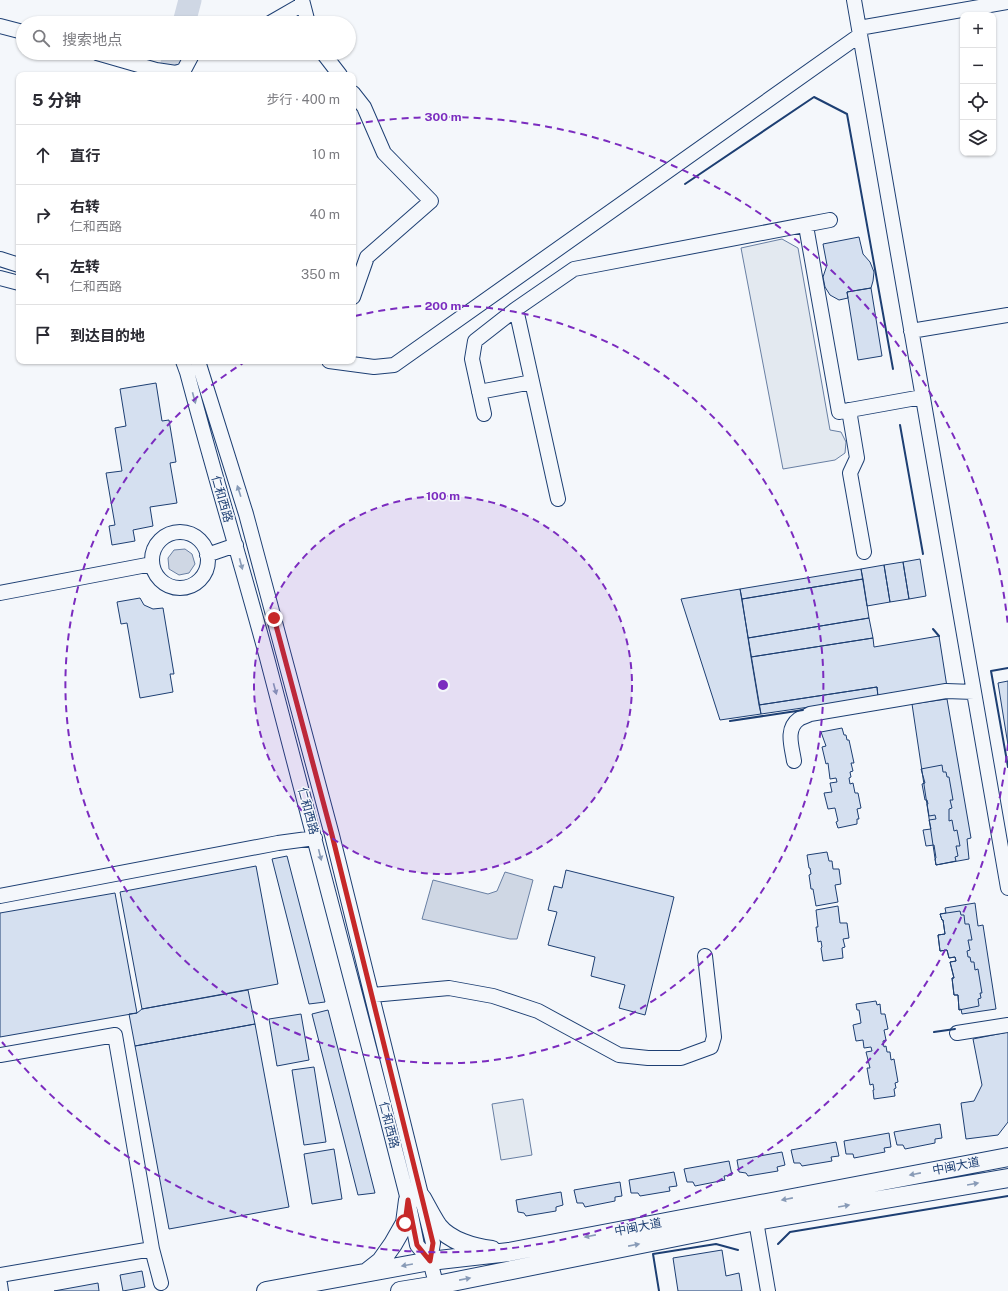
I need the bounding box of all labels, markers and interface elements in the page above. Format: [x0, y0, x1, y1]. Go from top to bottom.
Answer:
map controls [960, 12, 996, 156]
button: + [960, 12, 996, 48]
search box [16, 16, 356, 60]
icon: search [30, 27, 52, 49]
text: 搜索地点 [62, 31, 122, 48]
button: − [960, 48, 996, 84]
button: locate [960, 84, 996, 120]
text: 5 分钟 [32, 90, 81, 110]
text: 步行 · 400 m [266, 92, 340, 107]
text: 300 m [425, 110, 462, 124]
button: layers [960, 120, 996, 156]
icon: ahead [32, 144, 54, 166]
text: 直行 [70, 147, 100, 164]
text: 10 m [312, 147, 340, 162]
text: 右转 [70, 198, 100, 215]
icon: right [32, 204, 54, 226]
text: 40 m [309, 207, 340, 222]
text: 仁和西路 [70, 219, 122, 234]
text: 左转 [70, 258, 100, 275]
icon: left [32, 264, 54, 286]
text: 350 m [301, 267, 340, 282]
text: 仁和西路 [70, 279, 122, 294]
text: 200 m [425, 299, 461, 313]
icon: arrive [32, 324, 54, 346]
text: 到达目的地 [70, 327, 145, 344]
one-way arrow [191, 392, 197, 404]
street label: 仁和西路 [209, 474, 235, 524]
one-way arrow [235, 485, 241, 497]
text: 100 m [426, 489, 460, 503]
one-way arrow [238, 558, 244, 570]
route end [265, 609, 283, 627]
centre of rings [436, 678, 450, 692]
one-way arrow [272, 683, 278, 695]
street label: 仁和西路 [295, 786, 321, 836]
one-way arrow [317, 849, 323, 862]
street label: 仁和西路 [376, 1100, 402, 1150]
street label: 中闽大道 [931, 1155, 981, 1177]
one-way arrow [909, 1172, 921, 1178]
one-way arrow [966, 1181, 979, 1187]
one-way arrow [781, 1196, 793, 1202]
one-way arrow [838, 1203, 851, 1209]
route start [396, 1214, 414, 1232]
street label: 中闽大道 [613, 1216, 663, 1238]
one-way arrow [584, 1233, 597, 1239]
one-way arrow [628, 1242, 640, 1248]
one-way arrow [401, 1262, 413, 1268]
one-way arrow [459, 1276, 472, 1282]

